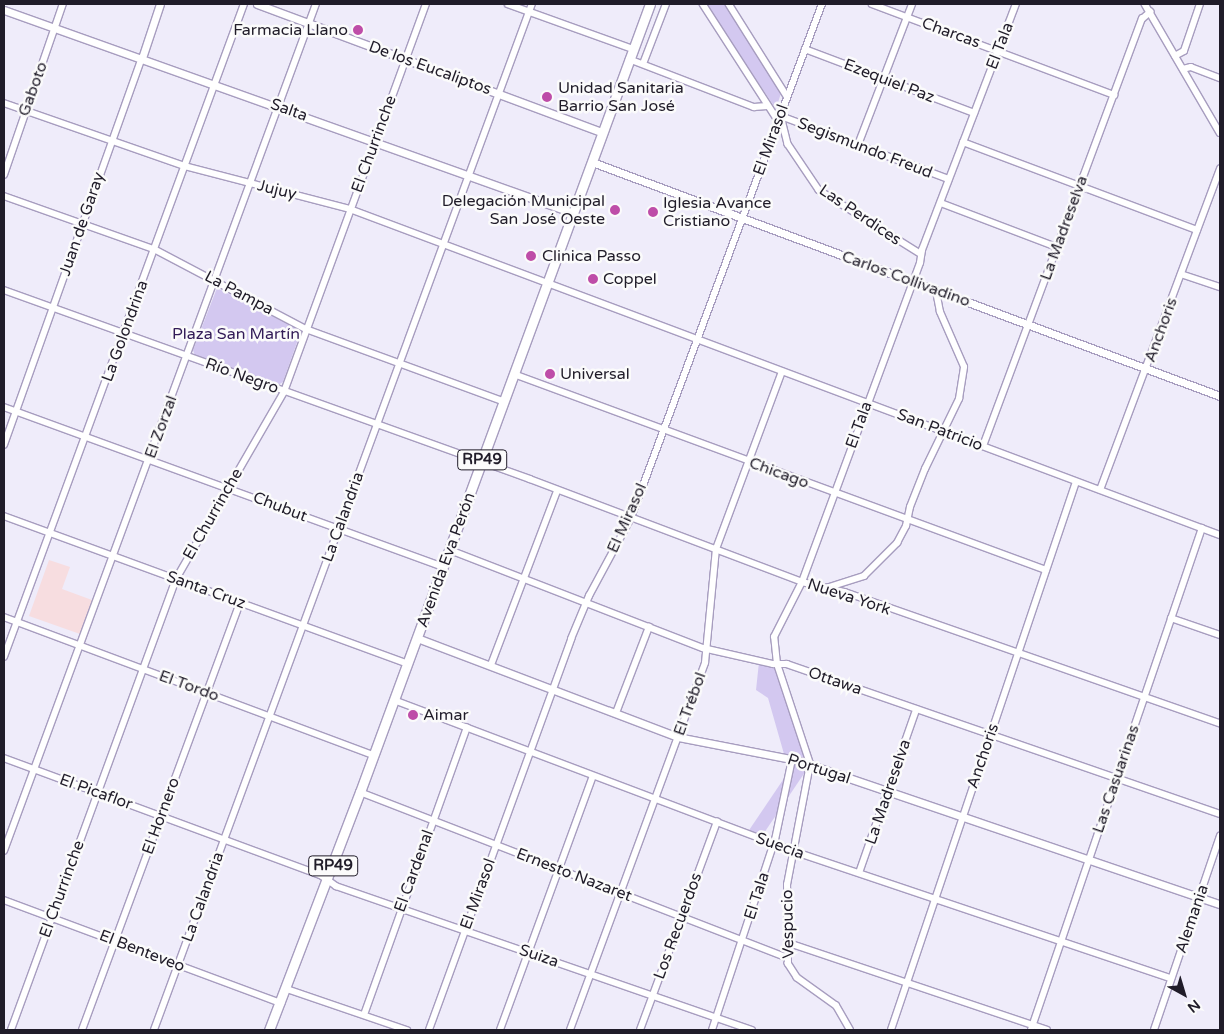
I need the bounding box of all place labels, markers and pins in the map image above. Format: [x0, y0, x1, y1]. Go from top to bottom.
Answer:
place label: Farmacia Llano [233, 20, 348, 40]
marker: Farmacia Llano [352, 24, 364, 36]
place label: Unidad Sanitaria Barrio San José [558, 78, 684, 116]
marker: Unidad Sanitaria Barrio San José [540, 90, 554, 104]
place label: Delegación Municipal San José Oeste [442, 191, 605, 229]
place label: Iglesia Avance Cristiano [663, 193, 771, 231]
marker: Delegación Municipal San José Oeste [609, 204, 621, 216]
marker: Iglesia Avance Cristiano [647, 206, 659, 218]
place label: Clinica Passo [542, 246, 641, 266]
marker: Clinica Passo [524, 249, 538, 263]
place label: Coppel [603, 269, 657, 289]
marker: Coppel [587, 273, 599, 285]
place label: Universal [560, 364, 630, 384]
marker: Universal [544, 368, 556, 380]
place label: Aimar [423, 705, 469, 725]
marker: Aimar [407, 709, 419, 721]

